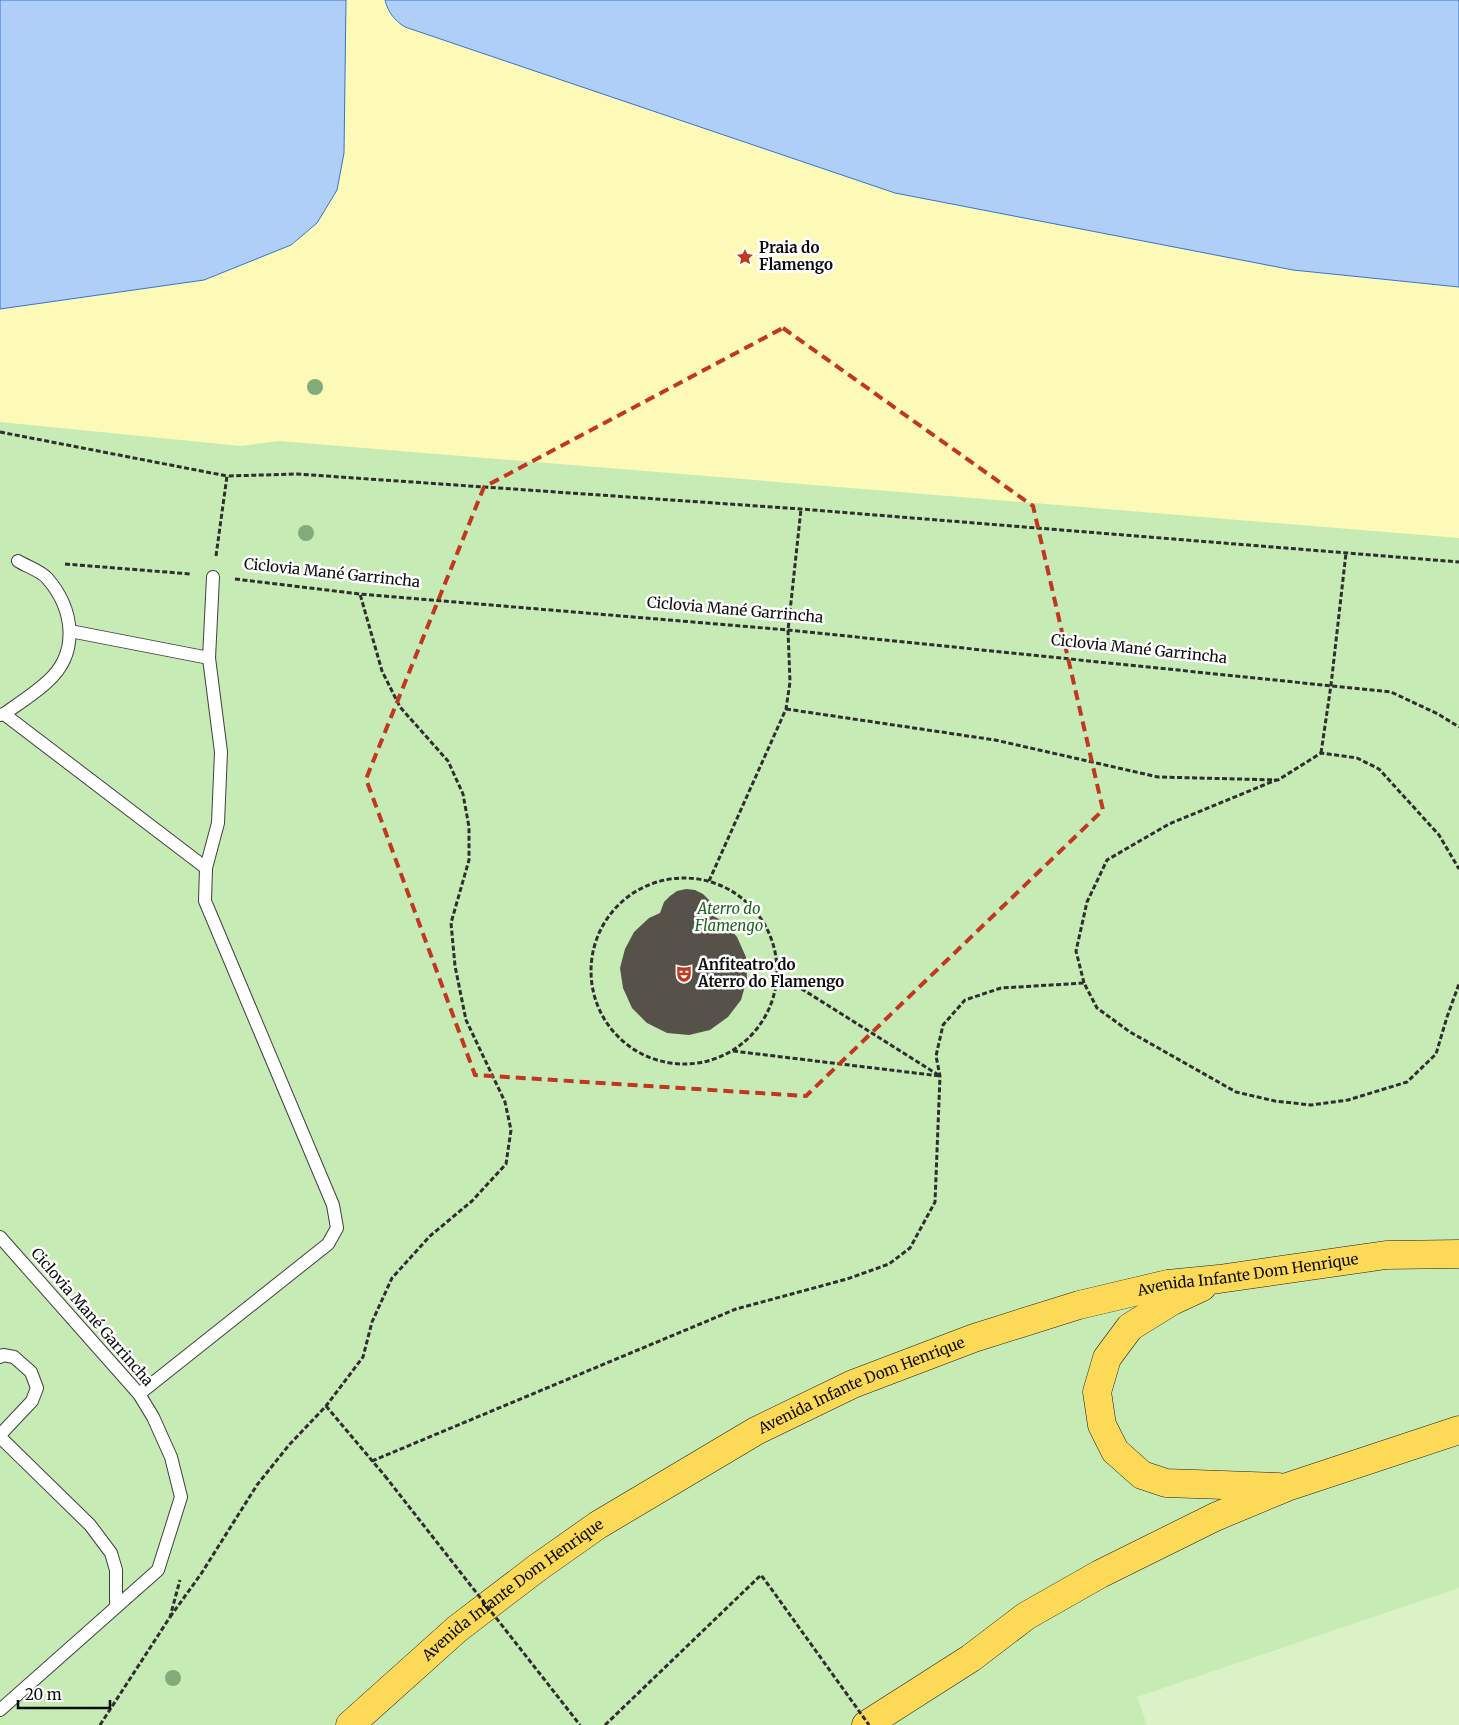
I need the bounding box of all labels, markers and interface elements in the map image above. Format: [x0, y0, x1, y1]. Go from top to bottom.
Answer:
place label: Praia do Flamengo [759, 238, 833, 274]
place icon: Praia do Flamengo [735, 247, 755, 267]
street label: Ciclovia Mané Garrincha [243, 554, 421, 591]
street label: Ciclovia Mané Garrincha [646, 592, 824, 627]
street label: Ciclovia Mané Garrincha [1050, 630, 1228, 667]
park label: Aterro do Flamengo [694, 899, 763, 935]
place label: Anfiteatro do Aterro do Flamengo [697, 955, 844, 991]
theatre icon: Anfiteatro do Aterro do Flamengo [674, 964, 694, 984]
street label: Ciclovia Mané Garrincha [27, 1244, 158, 1390]
street label: Avenida Infante Dom Henrique [1134, 1249, 1360, 1300]
street label: Avenida Infante Dom Henrique [754, 1332, 968, 1438]
street label: Avenida Infante Dom Henrique [417, 1514, 607, 1665]
scale bar [18, 1678, 110, 1710]
text: 20 m [25, 1685, 62, 1704]

